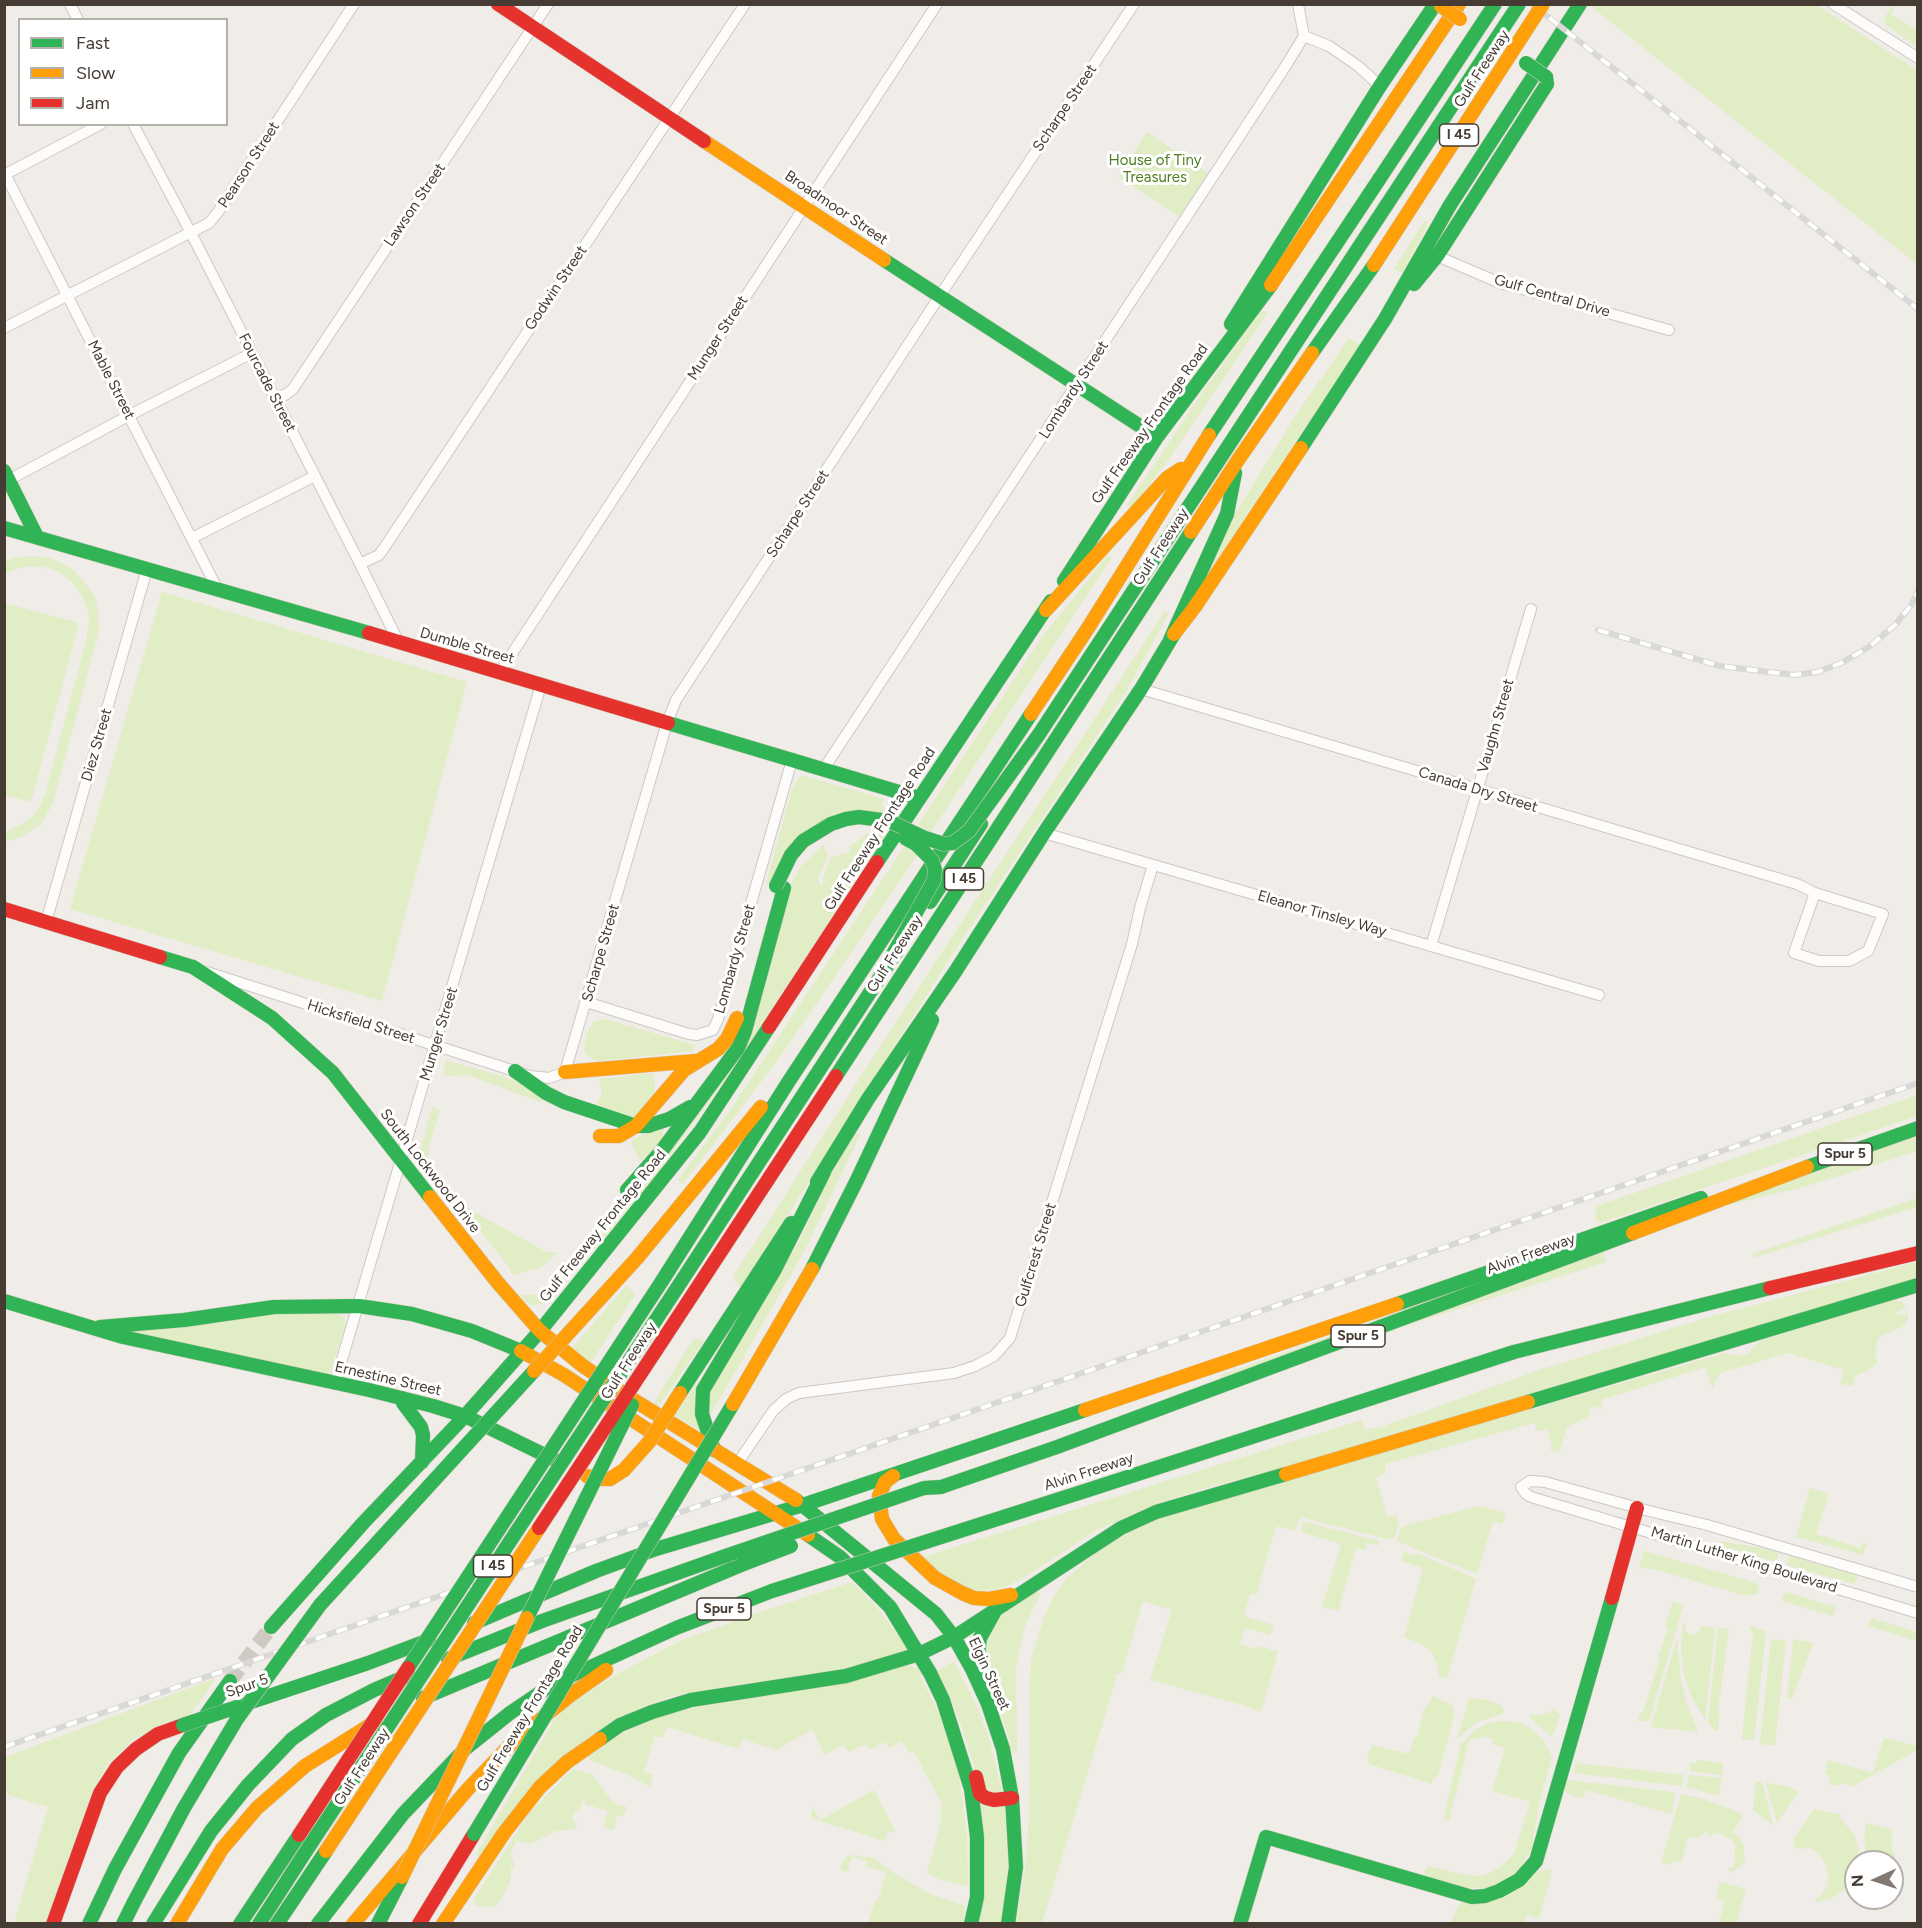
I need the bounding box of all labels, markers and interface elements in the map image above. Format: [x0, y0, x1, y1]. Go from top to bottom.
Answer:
legend [18, 18, 228, 126]
street label: Gulf Freeway [1450, 27, 1514, 111]
text: Fast [76, 32, 110, 54]
street label: Scharpe Street [1029, 61, 1101, 155]
text: Slow [76, 62, 115, 84]
text: Jam [76, 92, 110, 114]
street label: Pearson Street [214, 118, 284, 212]
road number: I 45 [1440, 124, 1478, 146]
park label: House of Tiny Treasures [1108, 152, 1202, 187]
street label: Lawson Street [380, 160, 450, 250]
street label: Broadmoor Street [781, 167, 891, 249]
street label: Godwin Street [521, 242, 591, 334]
street label: Gulf Central Drive [1492, 271, 1612, 321]
street label: Munger Street [684, 292, 752, 384]
street label: Fourcade Street [234, 331, 300, 435]
street label: Mable Street [83, 337, 139, 423]
street label: Lombardy Street [1036, 338, 1112, 442]
street label: Gulf Freeway Frontage Road [1088, 341, 1212, 507]
street label: Scharpe Street [763, 467, 833, 561]
street label: Gulf Freeway [1129, 505, 1193, 589]
street label: Dumble Street [418, 624, 516, 668]
street label: Vaughn Street [1474, 677, 1518, 775]
street label: Diez Street [78, 706, 116, 784]
street label: Gulf Freeway Frontage Road [820, 744, 940, 914]
street label: Canada Dry Street [1416, 763, 1540, 817]
road number: I 45 [944, 868, 984, 890]
street label: Eleanor Tinsley Way [1256, 887, 1388, 941]
street label: Scharpe Street [578, 902, 624, 1004]
street label: Lombardy Street [711, 902, 759, 1016]
street label: Gulf Freeway [863, 912, 927, 996]
street label: Munger Street [416, 985, 462, 1083]
street label: Hicksfield Street [305, 996, 417, 1048]
street label: South Lockwood Drive [376, 1106, 484, 1236]
road number: Spur 5 [1818, 1143, 1872, 1165]
street label: Gulf Freeway Frontage Road [536, 1146, 670, 1306]
street label: Gulfcrest Street [1012, 1201, 1060, 1309]
street label: Alvin Freeway [1484, 1230, 1578, 1278]
street label: Gulf Freeway [597, 1319, 661, 1403]
road number: Spur 5 [1331, 1325, 1385, 1347]
street label: Ernestine Street [333, 1358, 443, 1400]
street label: Alvin Freeway [1042, 1449, 1136, 1495]
street label: Martin Luther King Boulevard [1649, 1523, 1839, 1597]
road number: I 45 [474, 1555, 512, 1577]
road number: Spur 5 [697, 1598, 751, 1620]
street label: Gulf Freeway Frontage Road [473, 1623, 587, 1795]
street label: Elgin Street [964, 1635, 1014, 1713]
street label: Spur 5 [223, 1670, 271, 1702]
street label: Gulf Freeway [330, 1725, 394, 1809]
north arrow [1844, 1850, 1904, 1910]
text: N [1848, 1874, 1867, 1888]

